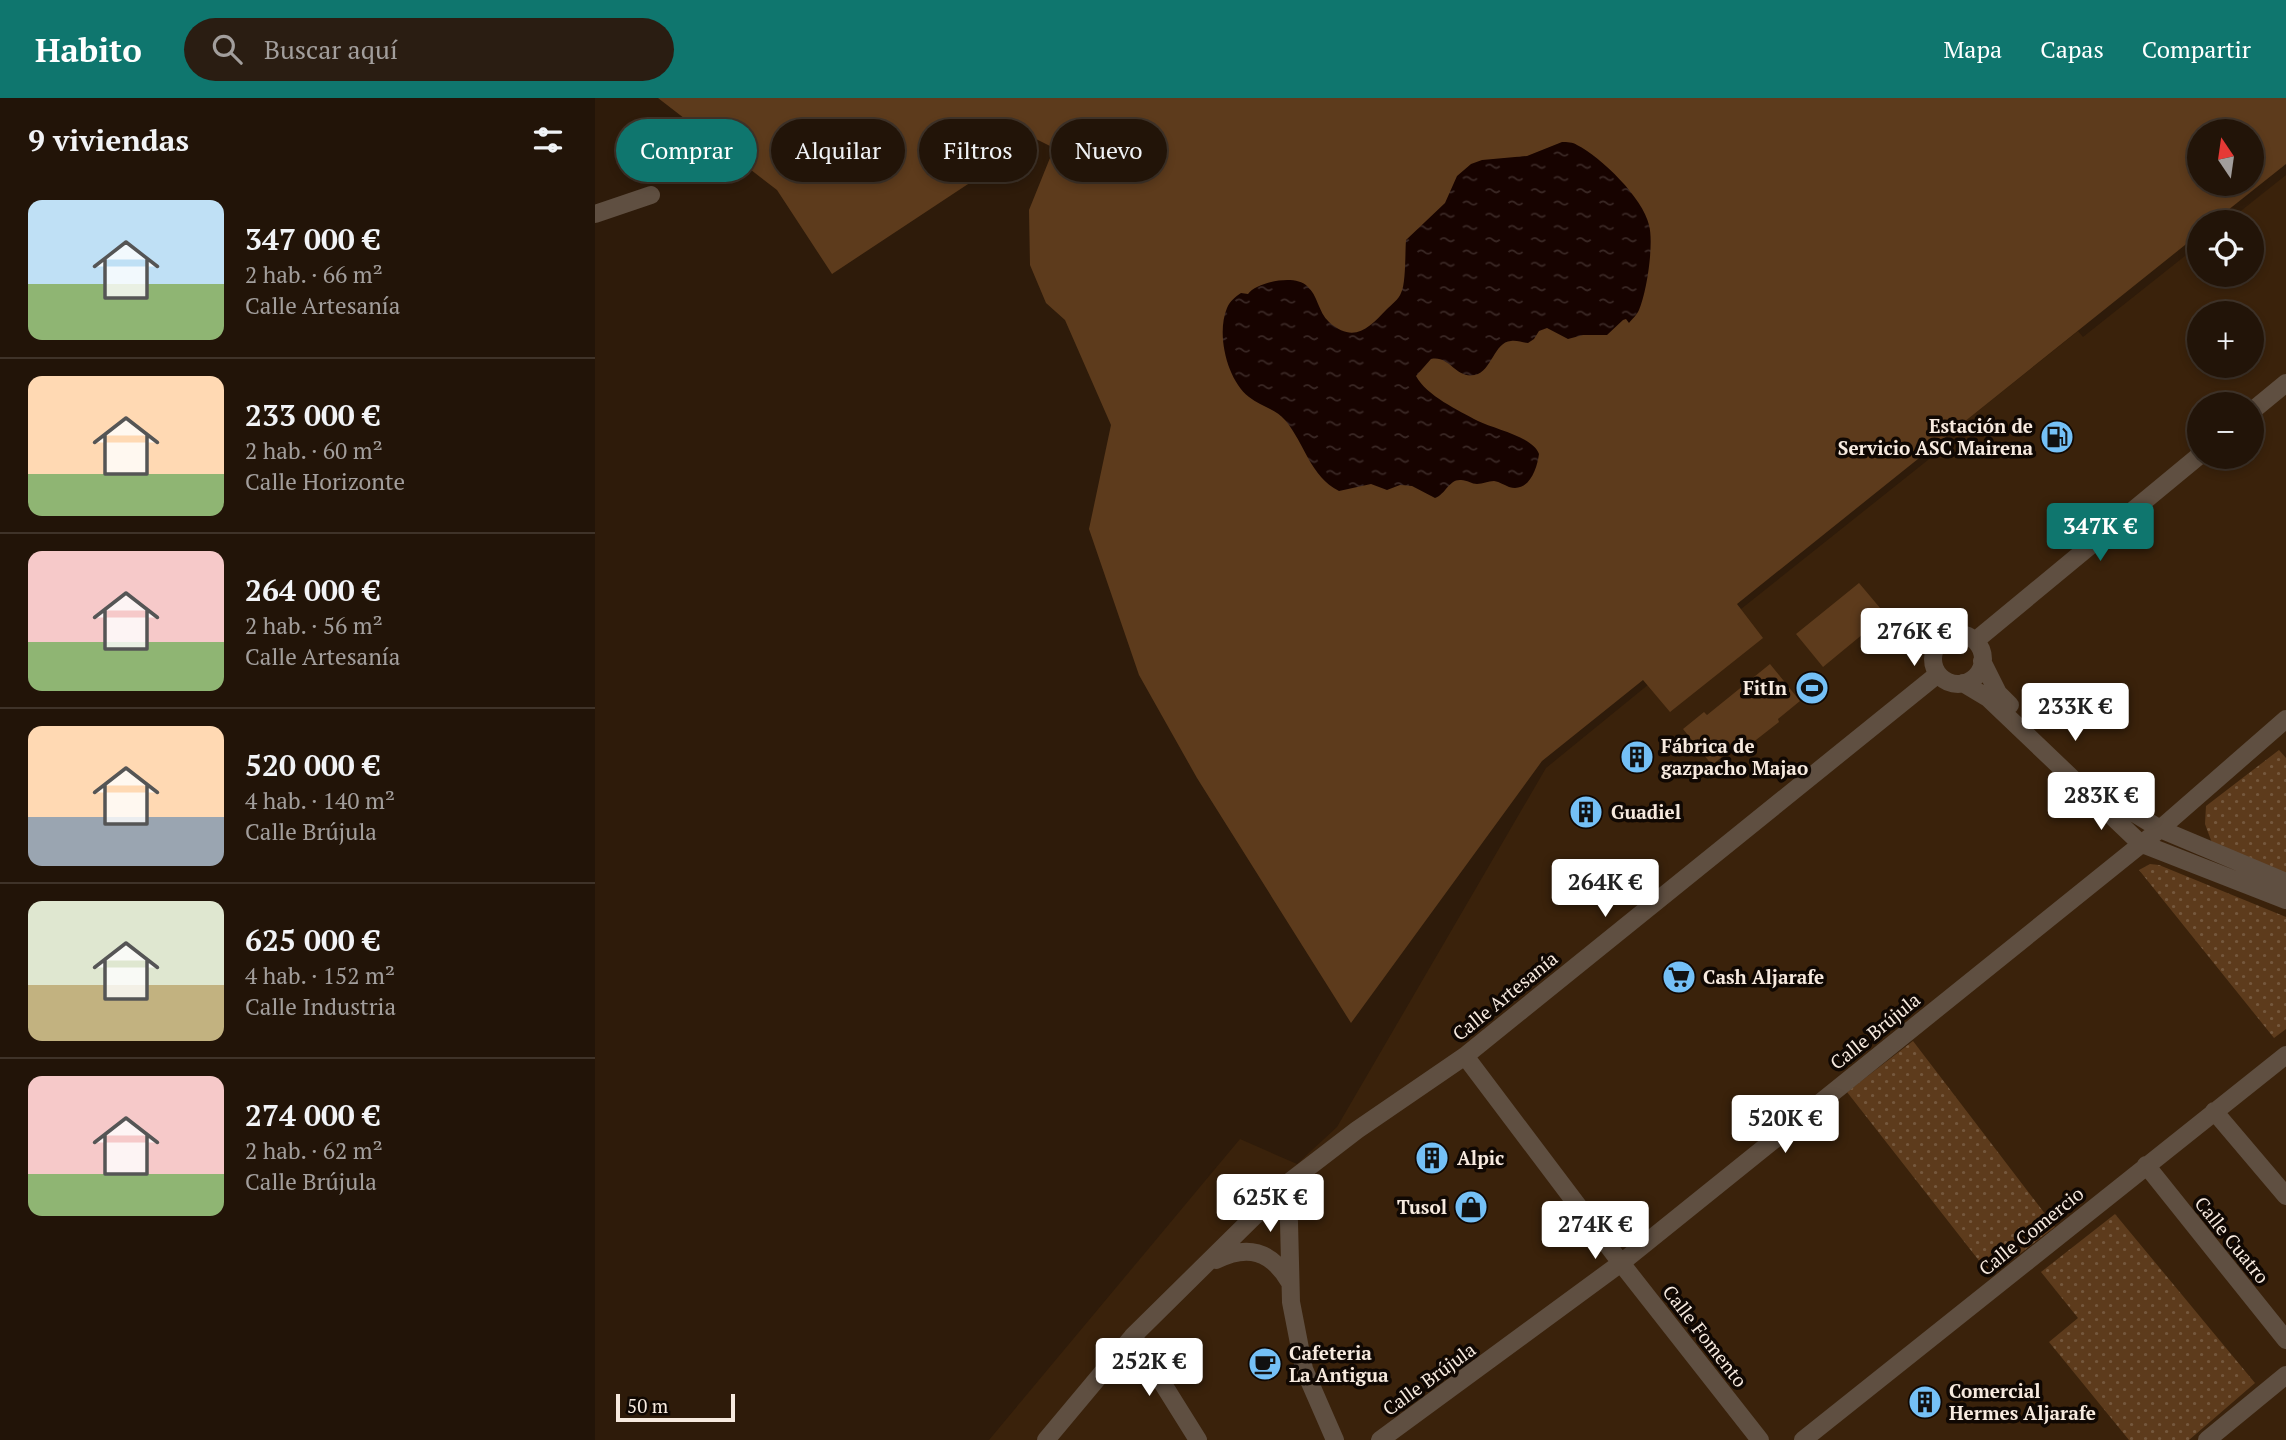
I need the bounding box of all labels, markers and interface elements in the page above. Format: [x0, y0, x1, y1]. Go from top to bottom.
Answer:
search box [184, 18, 674, 81]
text: Habito [35, 28, 142, 71]
icon: search [208, 30, 246, 68]
text: Buscar aquí [264, 32, 398, 66]
text: Mapa [1944, 33, 2002, 65]
text: Capas [2040, 33, 2104, 65]
text: Compartir [2142, 33, 2251, 65]
chip: Comprar [616, 119, 757, 182]
chip: Alquilar [771, 119, 905, 182]
chip: Filtros [919, 119, 1037, 182]
chip: Nuevo [1051, 119, 1167, 182]
north arrow [2187, 119, 2265, 196]
map controls [2187, 119, 2264, 469]
text: 9 viviendas [28, 120, 189, 160]
icon: filters [529, 121, 567, 159]
button: locate [2187, 210, 2264, 287]
text: 347 000 € [245, 219, 380, 259]
icon: home [84, 228, 168, 312]
text: 2 hab. · 66 m² [245, 259, 383, 290]
text: Calle Artesanía [245, 290, 400, 321]
button: + [2187, 301, 2264, 378]
button: − [2187, 392, 2264, 469]
text: 233 000 € [245, 395, 380, 435]
icon: home [84, 404, 168, 488]
place label: Estación de Servicio ASC Mairena [1838, 413, 2033, 460]
fuel station icon: Estación de Servicio ASC Mairena [2038, 418, 2076, 456]
text: 2 hab. · 60 m² [245, 435, 383, 466]
text: Calle Horizonte [245, 466, 405, 497]
pin: 347K € [2043, 504, 2157, 563]
text: 347K € [2063, 510, 2137, 541]
text: 264 000 € [245, 570, 380, 610]
icon: home [84, 579, 168, 663]
pin: 276K € [1857, 608, 1971, 668]
text: 2 hab. · 56 m² [245, 610, 383, 641]
text: 276K € [1877, 615, 1951, 646]
text: Calle Artesanía [245, 641, 400, 672]
sports icon: FitIn [1793, 669, 1831, 707]
place label: FitIn [1743, 675, 1788, 700]
pin: 233K € [2018, 684, 2132, 743]
text: 233K € [2038, 690, 2112, 721]
place label: Fábrica de gazpacho Majao [1661, 733, 1808, 780]
building icon: Fábrica de gazpacho Majao [1618, 738, 1656, 776]
text: 520 000 € [245, 745, 380, 785]
icon: home [84, 754, 168, 838]
pin: 283K € [2044, 772, 2158, 832]
text: 283K € [2064, 779, 2138, 810]
text: 4 hab. · 140 m² [245, 785, 395, 816]
building icon: Guadiel [1567, 793, 1605, 831]
place label: Guadiel [1611, 799, 1681, 824]
text: Calle Brújula [245, 816, 377, 847]
pin: 264K € [1548, 860, 1662, 919]
text: 264K € [1568, 866, 1642, 897]
text: 625 000 € [245, 920, 380, 960]
icon: home [84, 929, 168, 1013]
street label: Calle Artesanía [1447, 945, 1563, 1046]
supermarket icon: Cash Aljarafe [1660, 958, 1698, 996]
text: 4 hab. · 152 m² [245, 960, 395, 991]
place label: Cash Aljarafe [1703, 964, 1824, 989]
street label: Calle Brújula [1824, 986, 1925, 1075]
text: Calle Industria [245, 991, 396, 1022]
text: 274 000 € [245, 1095, 380, 1135]
pin: 520K € [1728, 1096, 1842, 1155]
text: 520K € [1748, 1102, 1822, 1133]
icon: home [84, 1104, 168, 1188]
text: 2 hab. · 62 m² [245, 1135, 383, 1166]
building icon: Alpic [1413, 1139, 1451, 1177]
place label: Alpic [1457, 1145, 1504, 1170]
text: Calle Brújula [245, 1166, 377, 1197]
pin: 625K € [1213, 1174, 1327, 1234]
text: 625K € [1233, 1181, 1307, 1212]
street label: Calle Comercio [1973, 1181, 2088, 1281]
shop icon: Tusol [1452, 1188, 1490, 1226]
street label: Calle Cuatro [2190, 1191, 2275, 1288]
place label: Tusol [1397, 1194, 1447, 1219]
pin: 274K € [1538, 1202, 1652, 1261]
text: 274K € [1558, 1208, 1632, 1239]
street label: Calle Fomento [1658, 1279, 1753, 1392]
street label: Calle Brújula [1377, 1336, 1480, 1421]
pin: 252K € [1092, 1338, 1206, 1398]
place label: Cafeteria La Antigua [1289, 1340, 1389, 1387]
text: 252K € [1112, 1345, 1186, 1376]
cafe icon: Cafeteria La Antigua [1246, 1345, 1284, 1383]
place label: Comercial Hermes Aljarafe [1949, 1378, 2096, 1425]
building icon: Comercial Hermes Aljarafe [1906, 1383, 1944, 1421]
scale bar [616, 1391, 735, 1423]
text: 50 m [627, 1393, 668, 1418]

